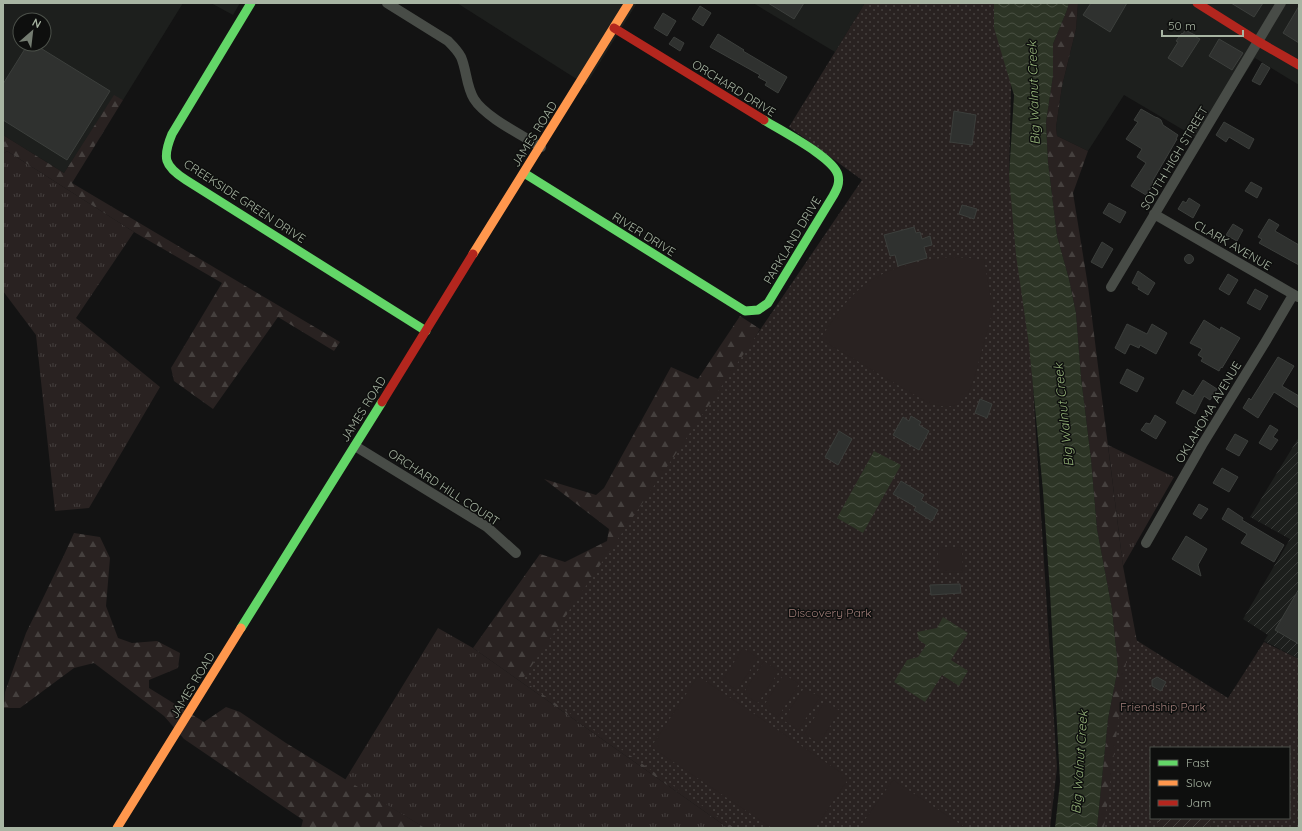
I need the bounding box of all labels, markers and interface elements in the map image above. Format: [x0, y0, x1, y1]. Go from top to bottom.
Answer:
north arrow [12, 12, 52, 52]
scale bar [1162, 12, 1243, 38]
text: N [30, 15, 44, 31]
text: 50 m [1168, 18, 1196, 33]
water label: Big Walnut Creek [1023, 40, 1043, 145]
street label: ORCHARD DRIVE [689, 56, 779, 120]
street label: JAMES ROAD [508, 98, 560, 170]
street label: SOUTH HIGH STREET [1137, 103, 1211, 213]
street label: CREEKSIDE GREEN DRIVE [181, 156, 309, 246]
street label: PARKLAND DRIVE [760, 193, 824, 287]
street label: RIVER DRIVE [610, 209, 678, 259]
street label: CLARK AVENUE [1192, 217, 1275, 273]
street label: OKLAHOMA AVENUE [1172, 358, 1244, 465]
water label: Big Walnut Creek [1050, 361, 1076, 468]
street label: JAMES ROAD [337, 373, 389, 445]
street label: ORCHARD HILL COURT [386, 445, 502, 529]
park label: Discovery Park [788, 605, 872, 620]
street label: JAMES ROAD [166, 649, 218, 721]
park label: Friendship Park [1120, 699, 1206, 714]
water label: Big Walnut Creek [1067, 709, 1091, 814]
legend [1150, 747, 1290, 819]
text: Fast [1186, 755, 1210, 770]
text: Slow [1186, 775, 1212, 790]
text: Jam [1186, 795, 1211, 810]

